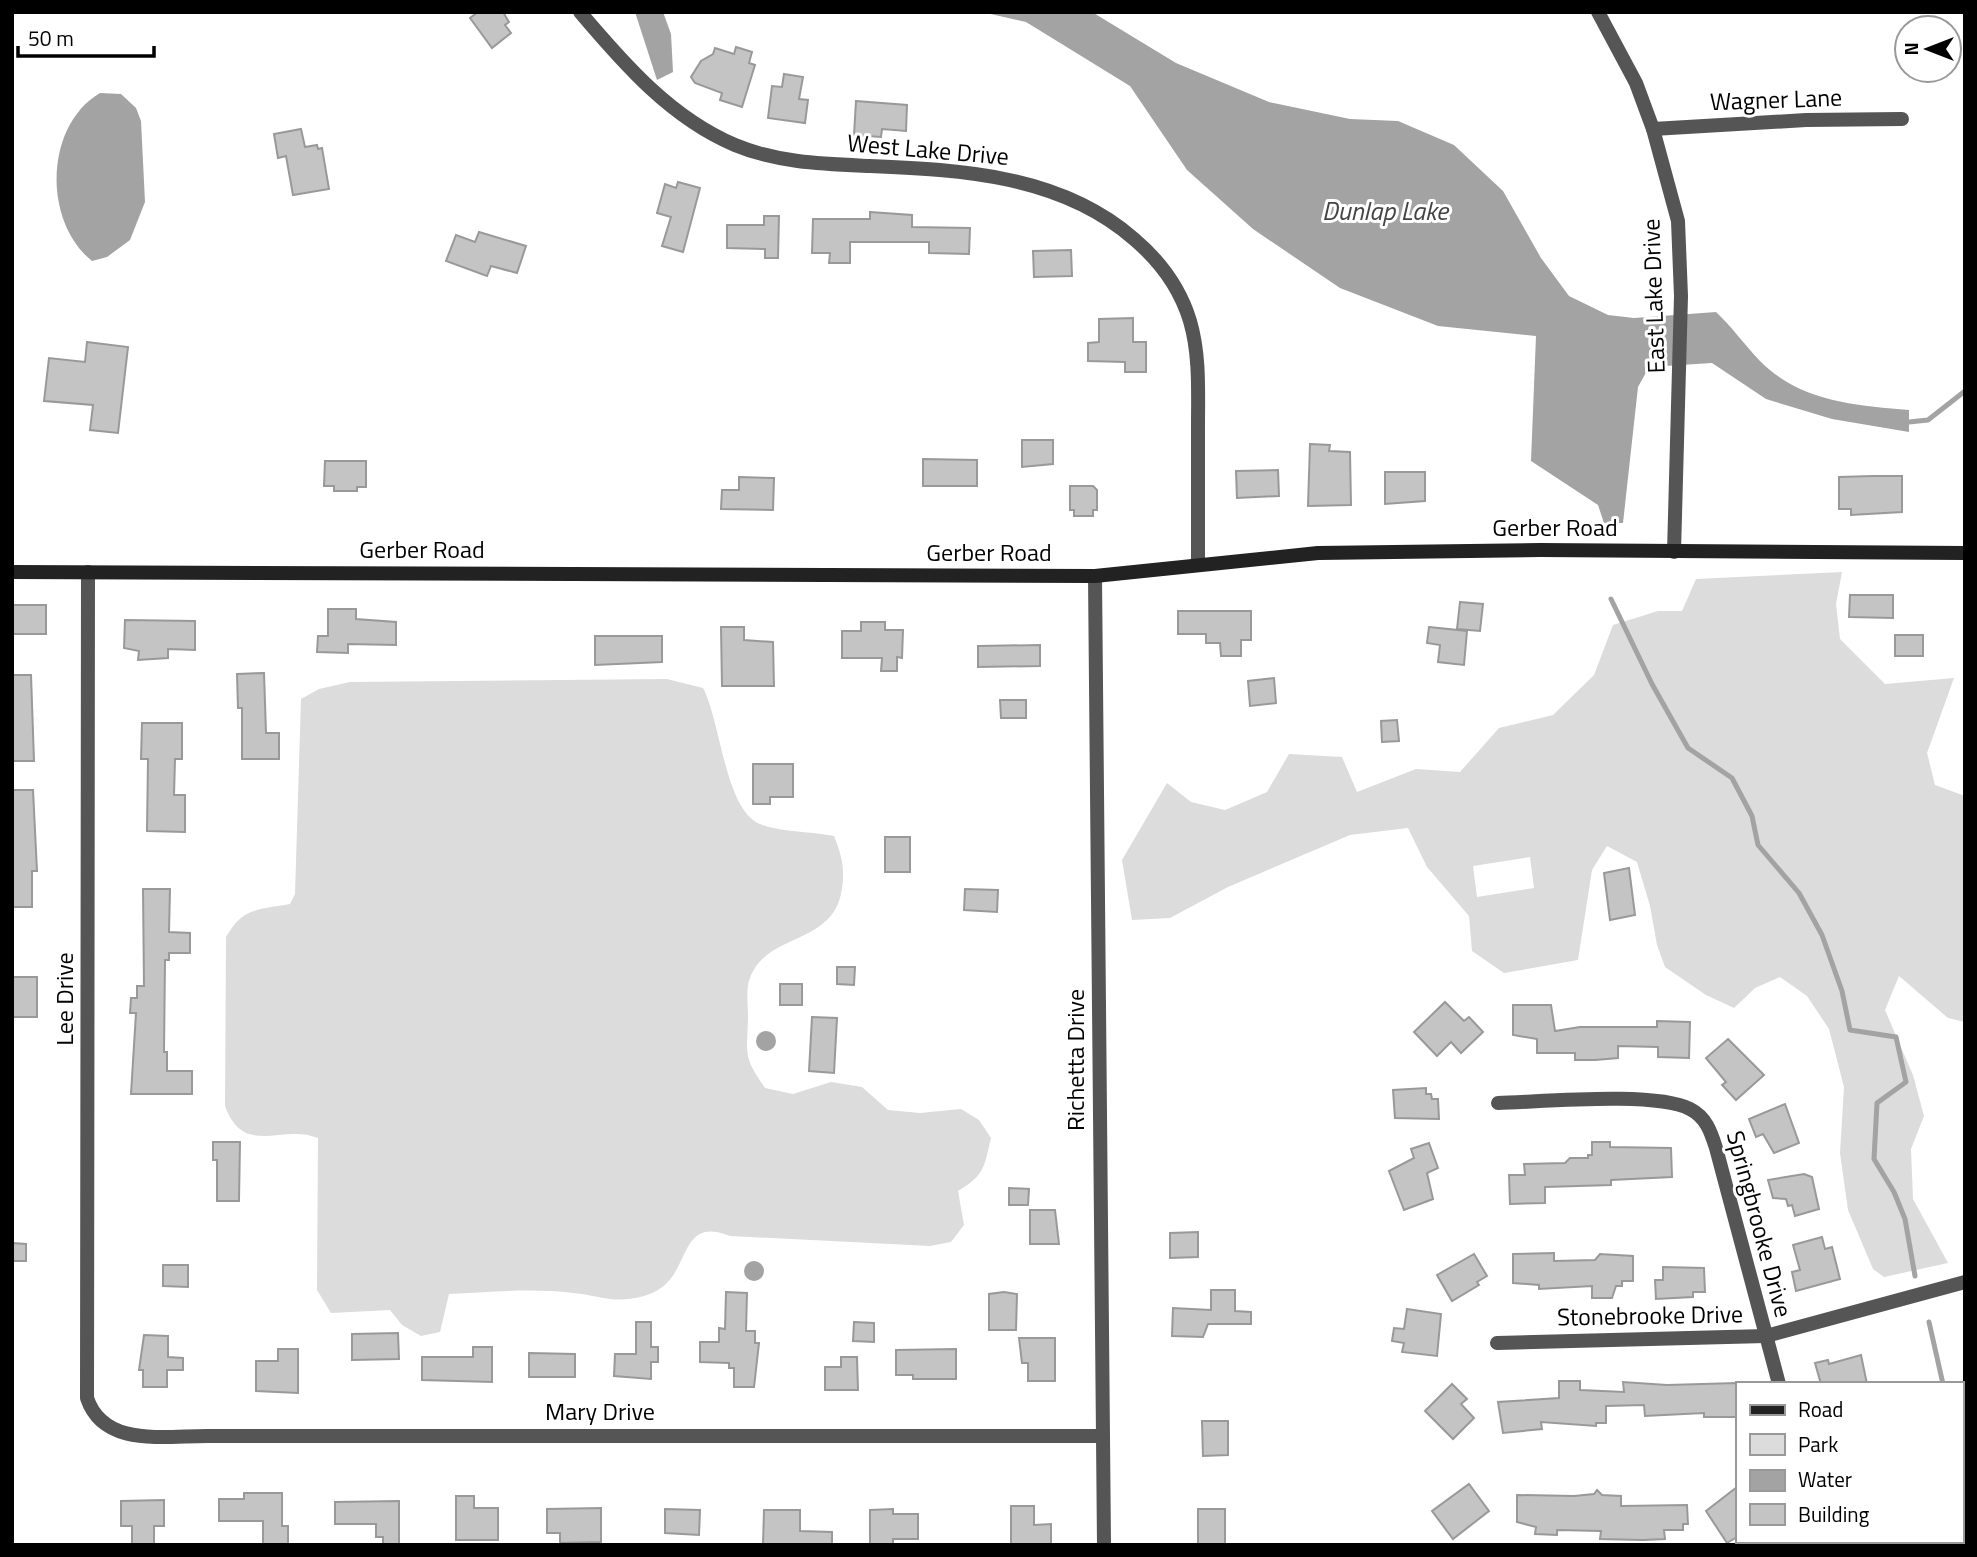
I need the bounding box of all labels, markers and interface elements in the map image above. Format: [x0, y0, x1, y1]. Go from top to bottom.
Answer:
scale bar [18, 14, 154, 58]
north arrow [1893, 14, 1963, 84]
text: 50 m [28, 22, 74, 54]
text: N [1896, 42, 1925, 56]
street label: Wagner Lane [1709, 79, 1843, 119]
street label: West Lake Drive [846, 124, 1011, 174]
water label: Dunlap Lake [1322, 191, 1450, 230]
street label: East Lake Drive [1632, 218, 1674, 374]
street label: Gerber Road [1492, 509, 1618, 545]
street label: Gerber Road [359, 531, 485, 567]
street label: Gerber Road [926, 534, 1052, 570]
street label: Lee Drive [46, 952, 82, 1046]
street label: Richetta Drive [1057, 989, 1093, 1131]
street label: Springbrooke Drive [1718, 1127, 1802, 1321]
street label: Stonebrooke Drive [1557, 1295, 1743, 1335]
legend [1736, 1382, 1963, 1543]
street label: Mary Drive [545, 1393, 655, 1429]
text: Road [1798, 1393, 1843, 1425]
text: Park [1798, 1428, 1838, 1460]
text: Water [1798, 1463, 1852, 1495]
text: Building [1798, 1498, 1870, 1530]

